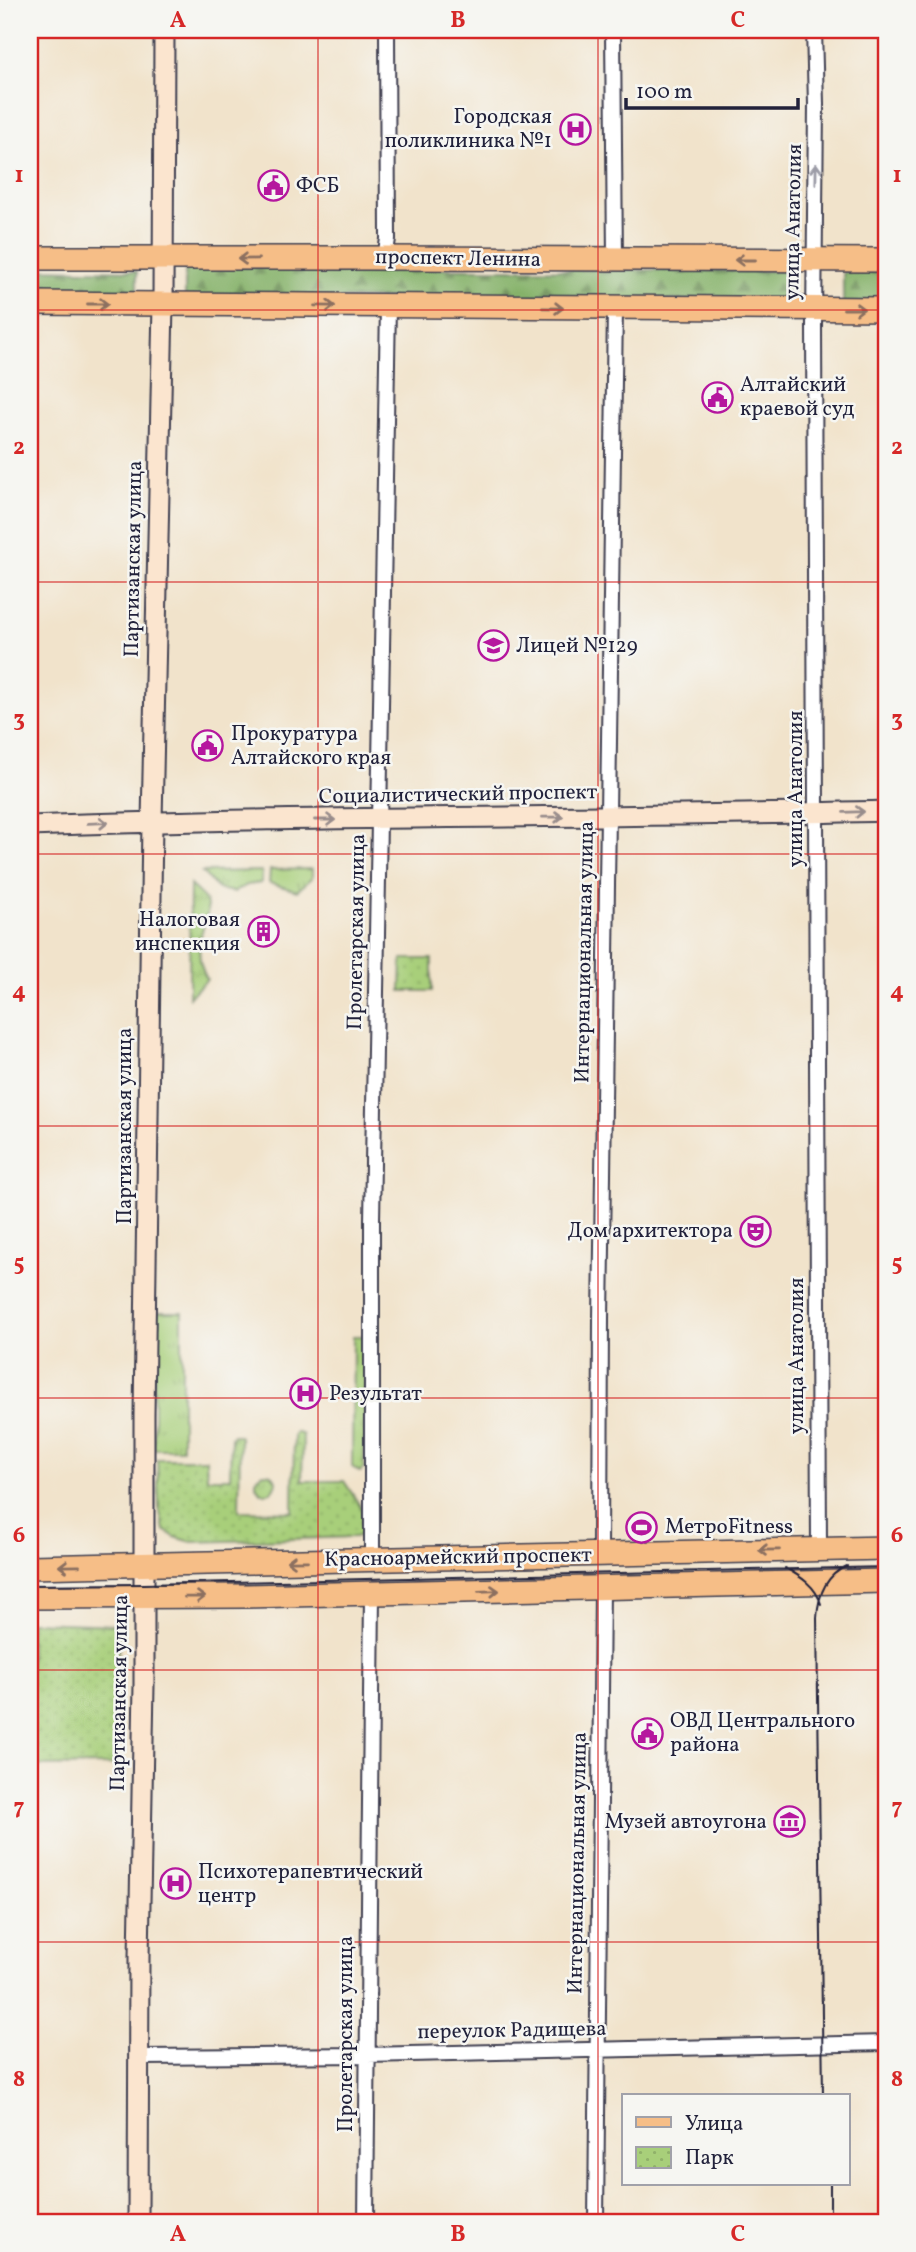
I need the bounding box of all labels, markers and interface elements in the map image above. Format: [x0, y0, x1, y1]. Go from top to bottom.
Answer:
text: A [170, 5, 186, 37]
text: B [450, 5, 466, 37]
text: C [731, 5, 745, 37]
scale bar [626, 66, 797, 110]
text: 100 m [636, 78, 693, 107]
place label: Городская поликлиника №1 [385, 103, 552, 156]
hospital icon: Городская поликлиника №1 [558, 112, 592, 146]
street label: улица Анатолия [778, 143, 810, 301]
text: 1 [14, 160, 24, 192]
text: 1 [892, 160, 902, 192]
one-way arrow [809, 163, 822, 186]
public building icon: ФСБ [256, 169, 290, 203]
place label: ФСБ [296, 172, 340, 201]
street label: проспект Ленина [375, 243, 541, 275]
one-way arrow [236, 252, 259, 266]
one-way arrow [733, 253, 756, 267]
one-way arrow [86, 297, 109, 311]
one-way arrow [314, 299, 337, 313]
one-way arrow [541, 301, 564, 315]
one-way arrow [842, 302, 865, 316]
place label: Алтайский краевой суд [740, 371, 855, 424]
public building icon: Алтайский краевой суд [700, 380, 734, 414]
text: 2 [13, 432, 25, 464]
text: 2 [891, 432, 903, 464]
street label: Партизанская улица [118, 460, 150, 658]
school or university icon: Лицей №129 [476, 629, 510, 663]
place label: Лицей №129 [516, 632, 638, 661]
text: 3 [13, 704, 25, 736]
text: 3 [891, 704, 903, 736]
street label: улица Анатолия [782, 711, 811, 867]
place label: Прокуратура Алтайского края [231, 720, 391, 773]
public building icon: Прокуратура Алтайского края [191, 729, 225, 763]
street label: Социалистический проспект [319, 778, 598, 812]
one-way arrow [842, 805, 865, 818]
one-way arrow [541, 810, 564, 824]
one-way arrow [314, 813, 337, 827]
one-way arrow [86, 817, 109, 830]
street label: Интернациональная улица [568, 821, 602, 1083]
street label: Пролетарская улица [341, 834, 373, 1030]
place label: Налоговая инспекция [135, 906, 240, 959]
building icon: Налоговая инспекция [246, 915, 280, 949]
text: 4 [12, 976, 26, 1008]
text: 4 [890, 976, 904, 1008]
street label: Партизанская улица [111, 1027, 140, 1225]
theatre icon: Дом архитектора [739, 1214, 773, 1248]
place label: Дом архитектора [567, 1217, 733, 1246]
text: 5 [13, 1248, 25, 1280]
text: 5 [891, 1248, 903, 1280]
street label: улица Анатолия [783, 1278, 812, 1434]
hospital icon: Результат [289, 1377, 323, 1411]
place label: Результат [329, 1380, 422, 1409]
sports icon: МетроFitness [625, 1510, 659, 1544]
place label: МетроFitness [665, 1513, 793, 1542]
text: 6 [13, 1520, 25, 1552]
text: 6 [891, 1520, 903, 1552]
street label: Красноармейский проспект [324, 1541, 593, 1575]
one-way arrow [758, 1544, 781, 1557]
one-way arrow [285, 1555, 308, 1568]
one-way arrow [58, 1559, 81, 1573]
one-way arrow [477, 1584, 500, 1597]
one-way arrow [184, 1590, 207, 1604]
street label: Партизанская улица [104, 1594, 136, 1792]
place label: ОВД Центрального района [670, 1707, 855, 1760]
public building icon: ОВД Центрального района [630, 1716, 664, 1750]
street label: Интернациональная улица [561, 1732, 595, 1994]
text: 7 [14, 1792, 25, 1824]
text: 7 [892, 1792, 903, 1824]
museum icon: Музей автоугона [773, 1805, 807, 1839]
place label: Музей автоугона [605, 1808, 767, 1837]
place label: Психотерапевтический центр [198, 1858, 423, 1911]
hospital icon: Психотерапевтический центр [158, 1867, 192, 1901]
street label: Пролетарская улица [332, 1936, 361, 2132]
street label: переулок Радищева [417, 2015, 607, 2047]
text: 8 [13, 2064, 25, 2096]
text: 8 [891, 2064, 903, 2096]
legend [622, 2094, 850, 2186]
text: Улица [685, 2110, 743, 2139]
text: Парк [685, 2144, 734, 2173]
text: A [170, 2219, 186, 2251]
text: B [450, 2219, 466, 2251]
text: C [731, 2219, 745, 2251]

